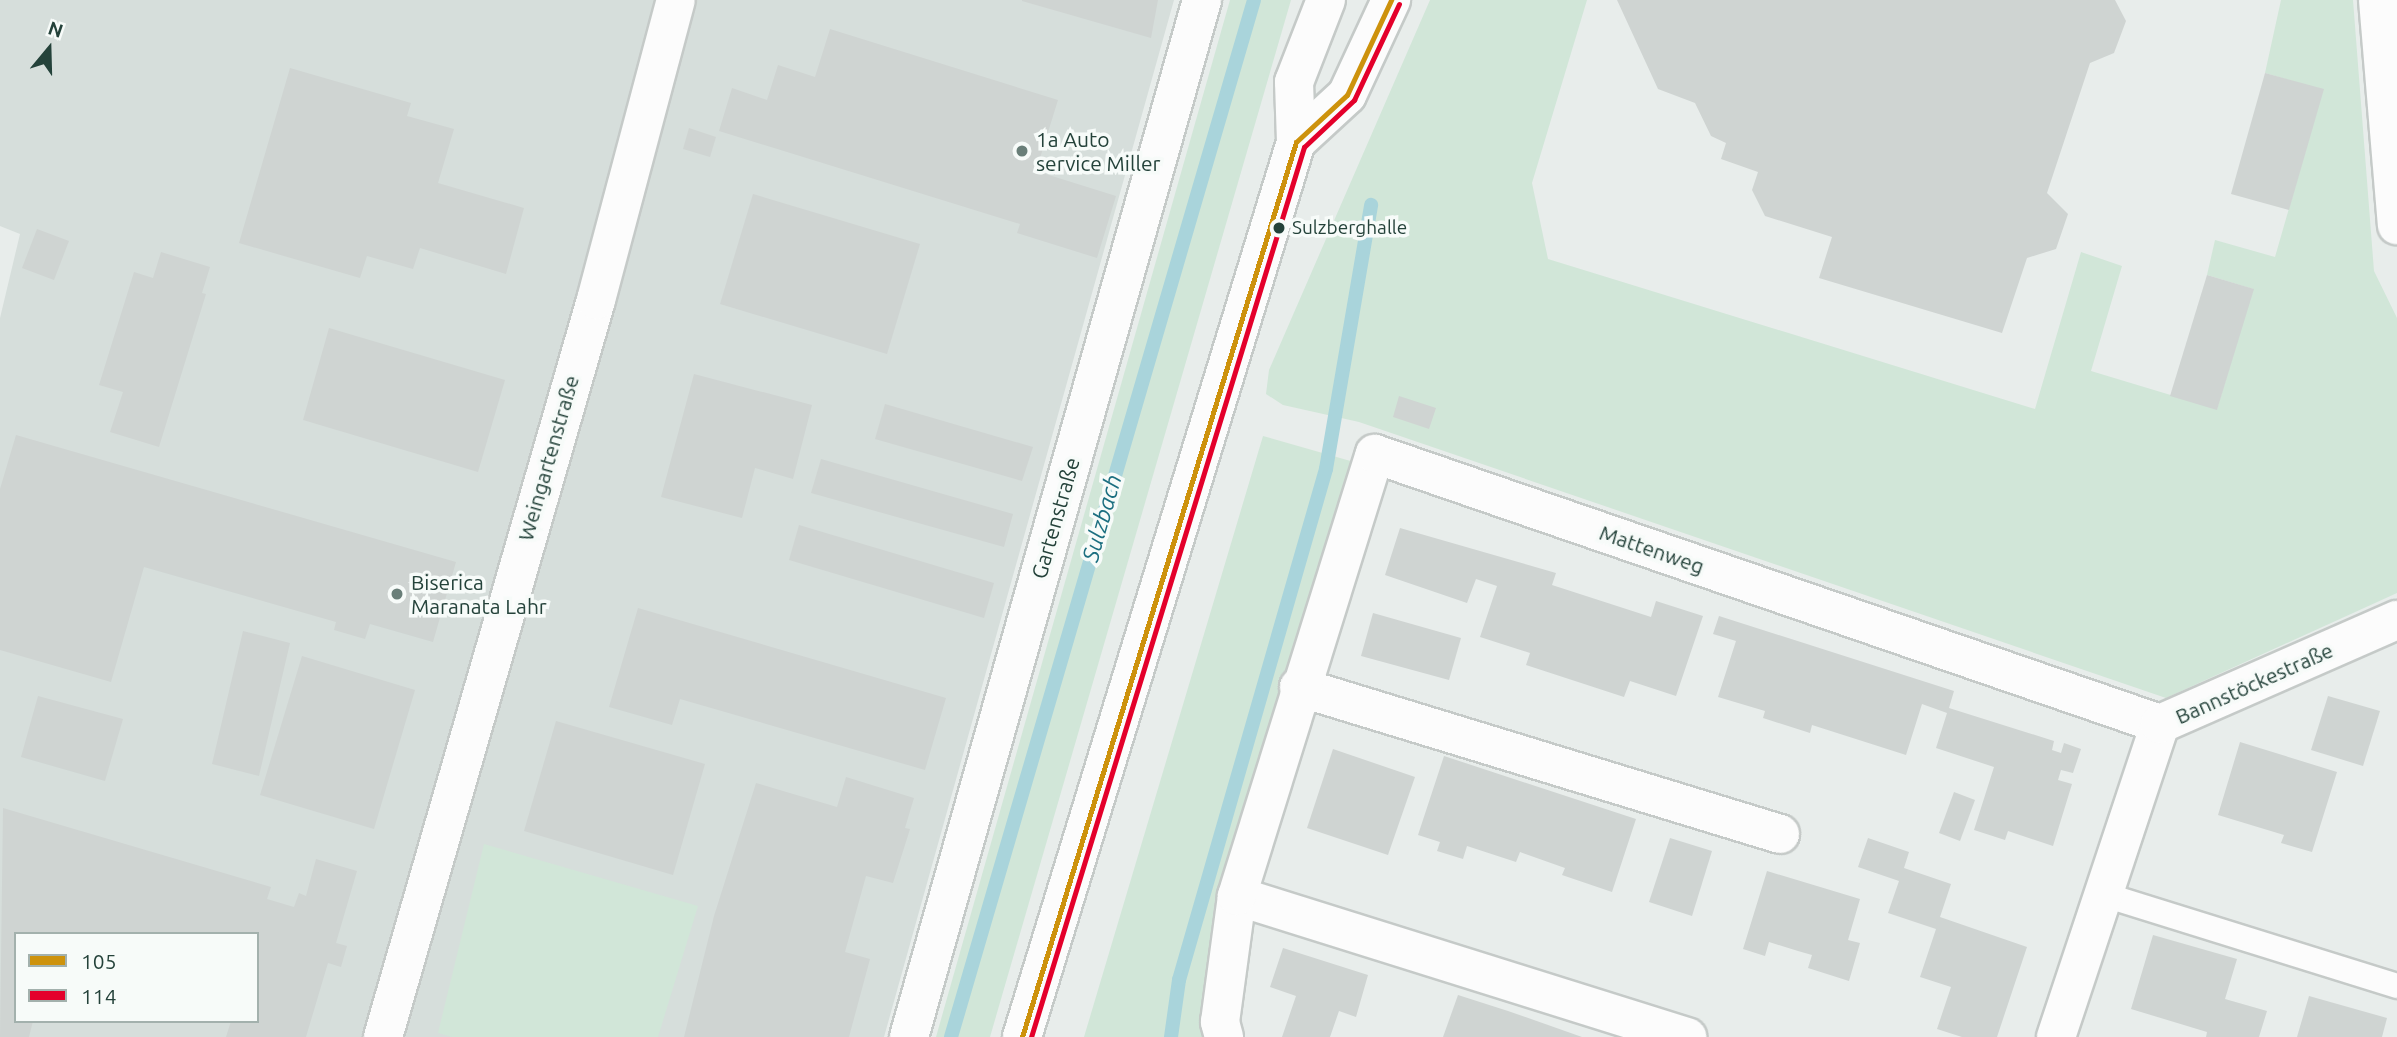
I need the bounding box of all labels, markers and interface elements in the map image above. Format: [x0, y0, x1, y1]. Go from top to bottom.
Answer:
north arrow [14, 14, 84, 84]
text: N [46, 16, 66, 42]
place label: 1a Auto service Miller [1036, 126, 1160, 176]
marker: 1a Auto service Miller [1014, 143, 1030, 159]
place label: Sulzberghalle [1292, 217, 1407, 239]
marker: Sulzberghalle [1272, 221, 1286, 235]
street label: Weingartenstraße [512, 372, 584, 544]
street label: Gartenstraße [1026, 455, 1084, 581]
water label: Sulzbach [1076, 471, 1128, 565]
street label: Mattenweg [1596, 519, 1708, 579]
place label: Biserica Maranata Lahr [411, 569, 547, 619]
marker: Biserica Maranata Lahr [389, 586, 405, 602]
street label: Bannstöckestraße [2171, 637, 2337, 729]
legend [14, 932, 259, 1023]
text: 105 [81, 949, 117, 973]
text: 114 [81, 984, 117, 1008]

